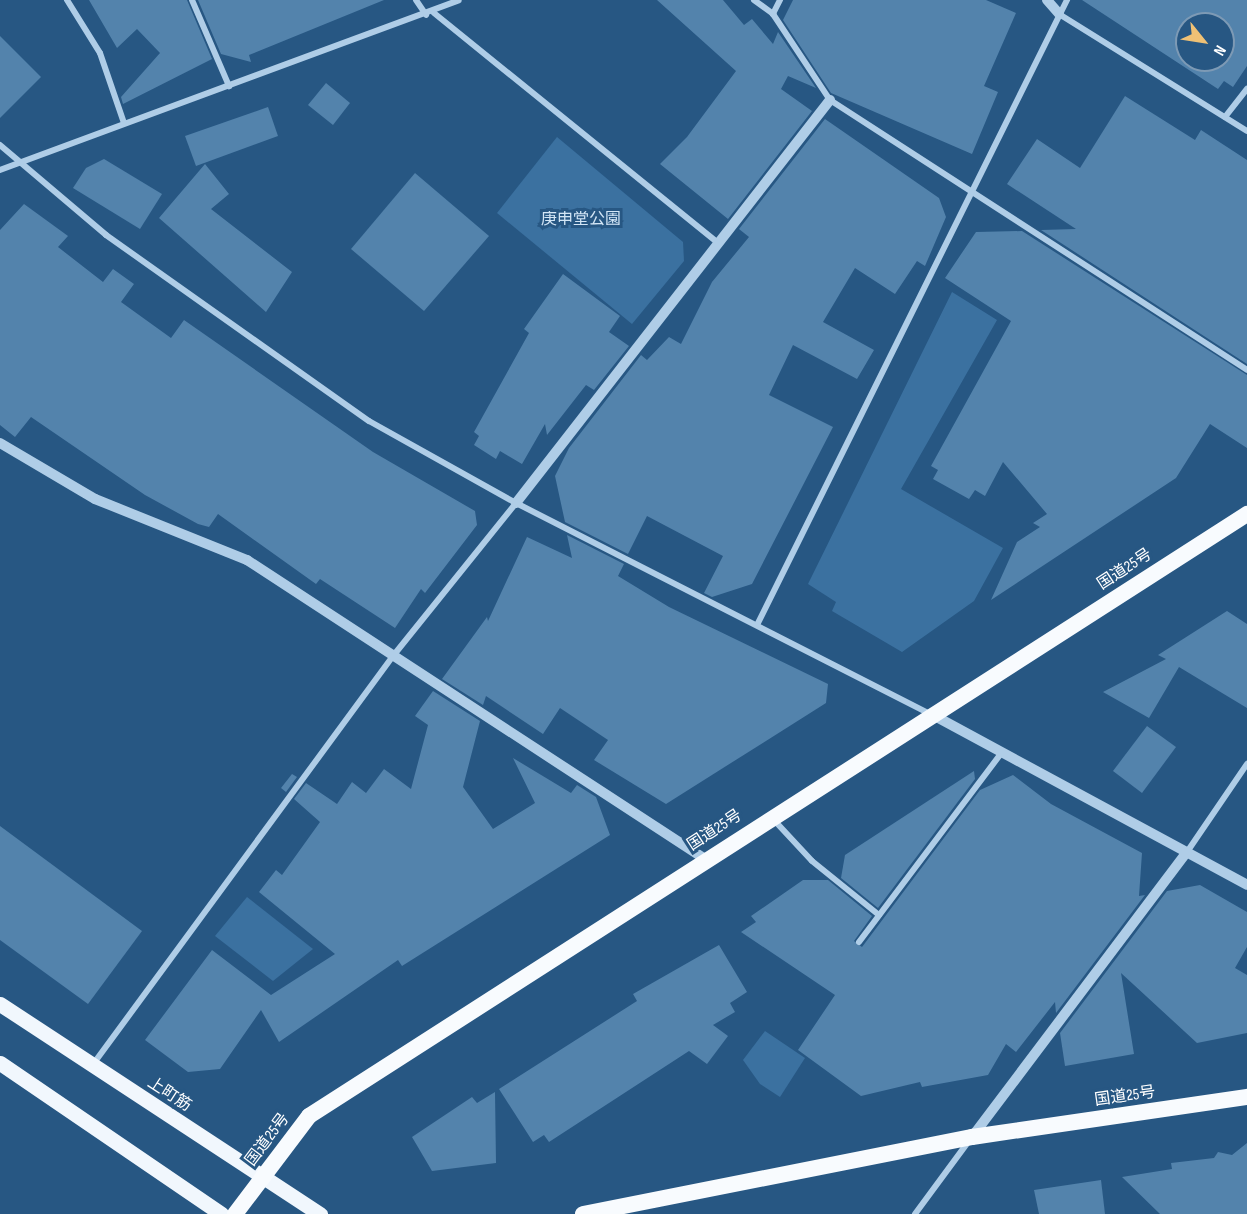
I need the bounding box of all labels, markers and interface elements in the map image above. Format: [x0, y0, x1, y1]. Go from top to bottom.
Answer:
north arrow [1175, 12, 1235, 72]
text: N [1209, 42, 1230, 59]
park label: 庚申堂公園 [541, 210, 621, 230]
street label: 国道25号 [1094, 545, 1156, 595]
street label: 国道25号 [684, 806, 746, 856]
street label: 上町筋 [144, 1074, 194, 1116]
street label: 国道25号 [1093, 1083, 1157, 1111]
street label: 国道25号 [242, 1110, 294, 1170]

